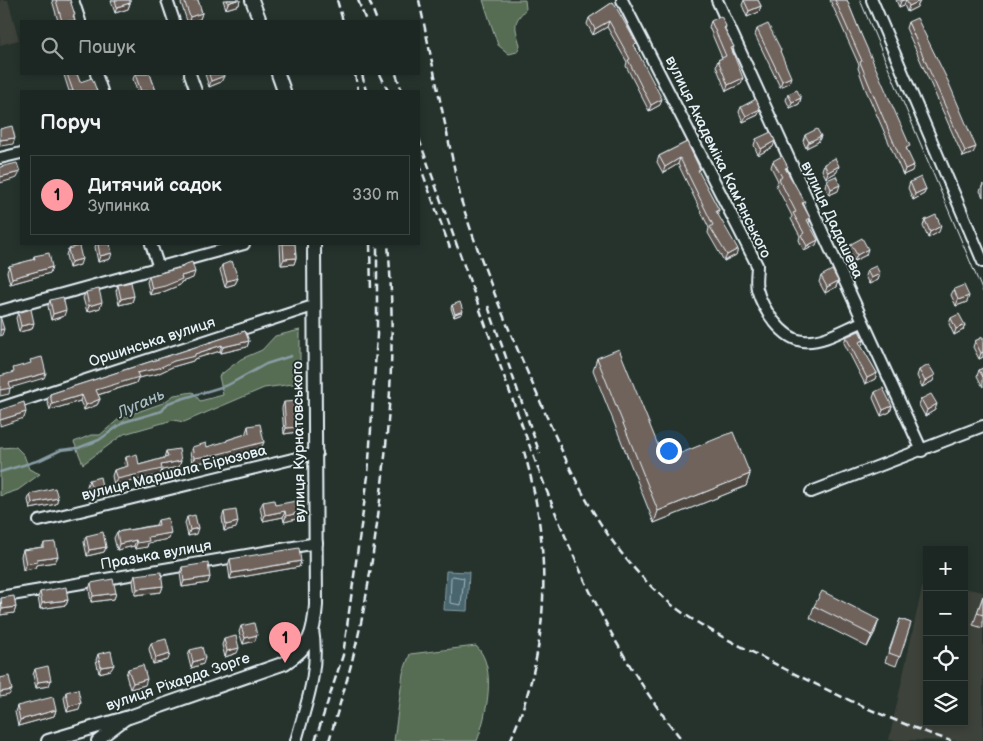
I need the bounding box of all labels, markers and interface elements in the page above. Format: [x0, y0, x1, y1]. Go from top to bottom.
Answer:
search box [20, 20, 420, 75]
icon: search [38, 34, 66, 62]
text: Пошук [78, 36, 136, 59]
street label: вулиця Академіка Кам'янського [661, 53, 775, 261]
text: Поруч [40, 110, 101, 135]
street label: вулиця Дадашева [797, 158, 867, 282]
text: Дитячий садок [88, 174, 222, 197]
text: 1 [54, 186, 60, 205]
text: 330 m [352, 186, 399, 205]
text: Зупинка [88, 197, 150, 216]
street label: Оршинська вулиця [86, 313, 218, 371]
street label: вулиця Курнатовського [288, 361, 310, 523]
water label: Лугань [113, 385, 168, 423]
your location [656, 438, 682, 464]
street label: вулиця Маршала Бірюзова [80, 441, 269, 505]
street label: Празька вулиця [99, 536, 213, 574]
map controls [923, 546, 968, 726]
button: + [923, 546, 968, 591]
button: − [923, 591, 968, 636]
pin: 1 [269, 622, 301, 663]
button: locate [923, 636, 968, 681]
street label: вулиця Ріхарда Зорге [104, 648, 252, 716]
button: layers [923, 681, 968, 726]

